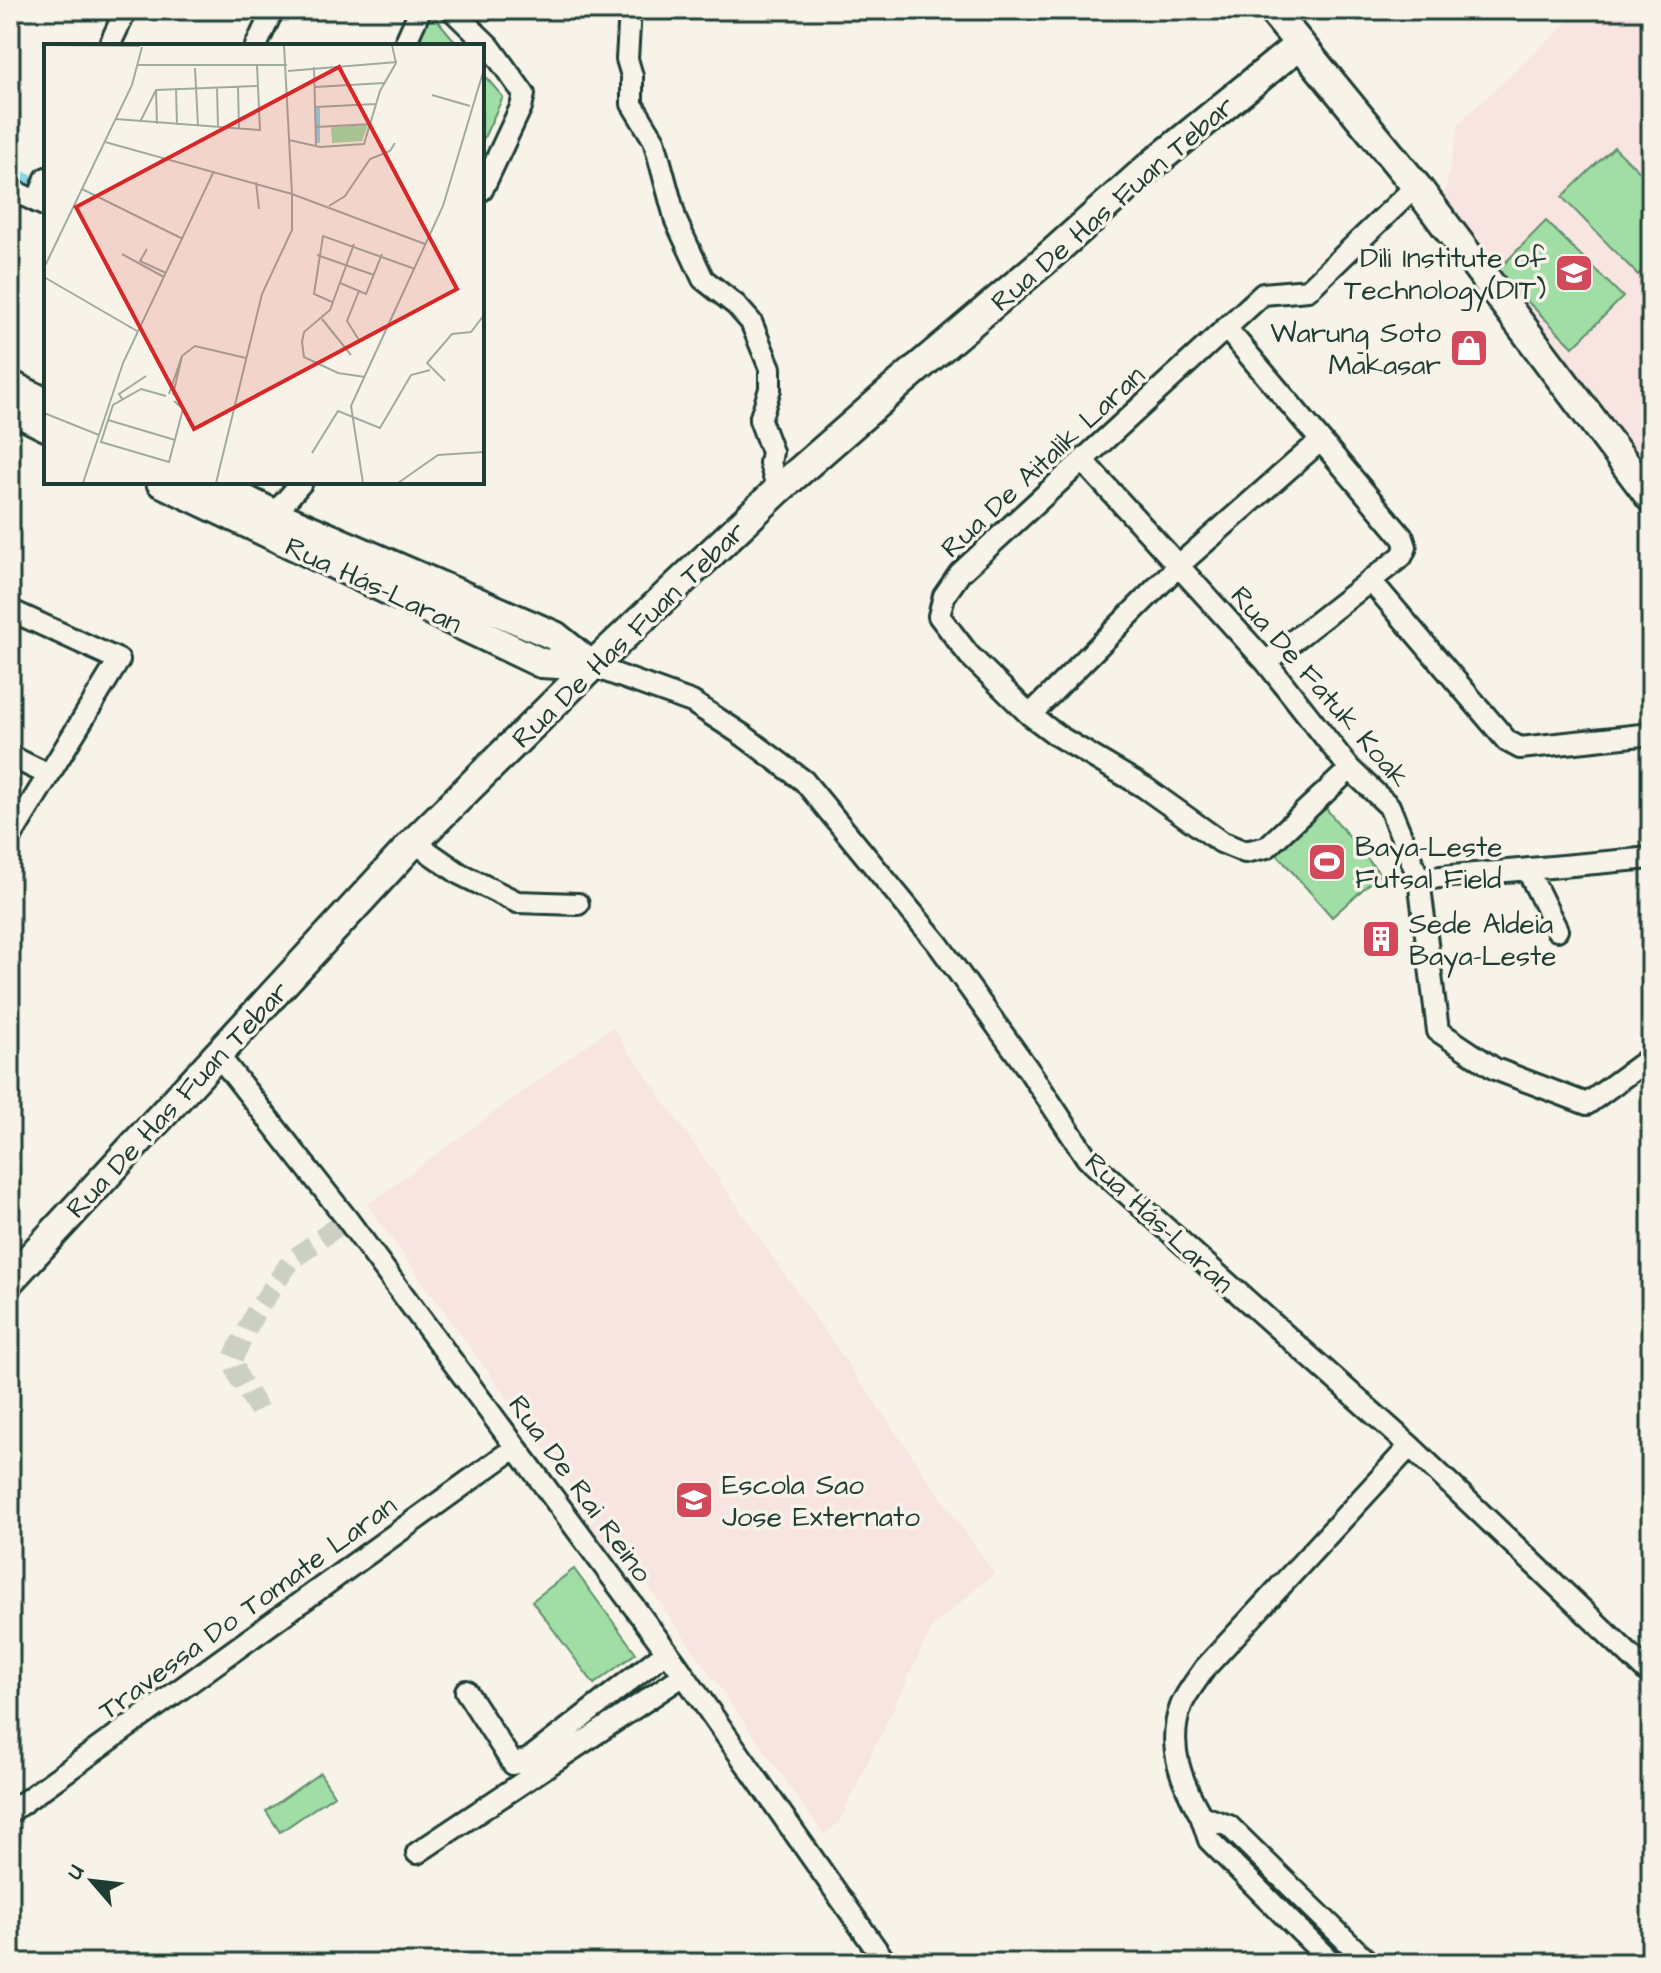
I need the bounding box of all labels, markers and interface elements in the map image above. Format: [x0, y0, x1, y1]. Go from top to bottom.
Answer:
inset map [44, 44, 484, 484]
street label: Rua De Has Fuan Tebar [983, 87, 1243, 321]
place label: Dili Institute of Technology(DIT) [1344, 239, 1546, 312]
school or university icon: Dili Institute of Technology(DIT) [1553, 252, 1595, 294]
place label: Warung Soto Makasar [1270, 314, 1441, 385]
shop icon: Warung Soto Makasar [1448, 327, 1490, 369]
street label: Rua De Aitalik Laran [932, 357, 1154, 567]
street label: Rua De Has Fuan Tebar [503, 513, 755, 757]
street label: Rua Hás-Laran [279, 527, 468, 643]
street label: Rua De Fatuk Koak [1221, 578, 1419, 796]
place label: Baya-Leste Futsal Field [1355, 828, 1503, 899]
sports icon: Baya-Leste Futsal Field [1306, 841, 1348, 883]
place label: Sede Aldeia Baya-Leste [1409, 905, 1557, 978]
building icon: Sede Aldeia Baya-Leste [1360, 918, 1402, 960]
street label: Rua De Has Fuan Tebar [58, 973, 299, 1227]
street label: Rua Hás-Laran [1076, 1144, 1242, 1302]
street label: Rua De Rai Reino [499, 1387, 661, 1591]
place label: Escola Sao Jose Externato [722, 1466, 920, 1537]
school or university icon: Escola Sao Jose Externato [673, 1479, 715, 1521]
street label: Travessa Do Tomate Laran [91, 1487, 405, 1730]
north arrow [52, 1841, 132, 1921]
text: U [59, 1860, 92, 1885]

